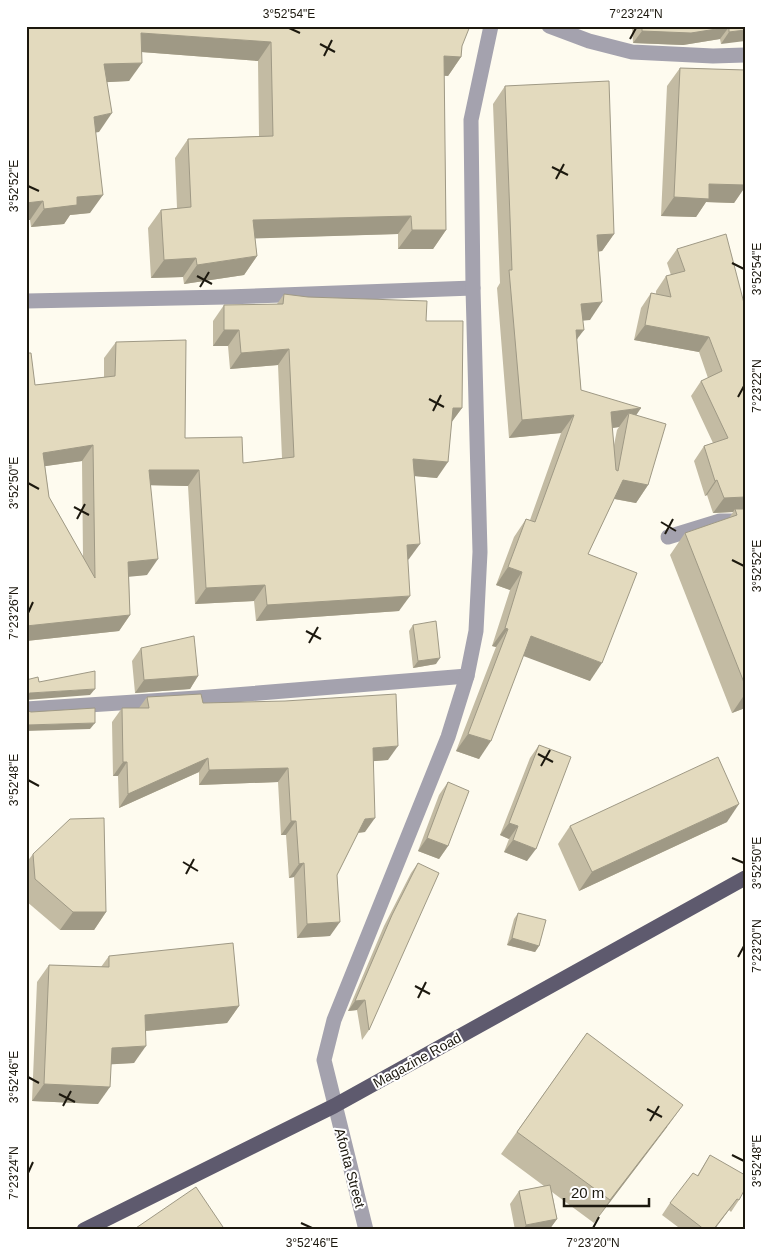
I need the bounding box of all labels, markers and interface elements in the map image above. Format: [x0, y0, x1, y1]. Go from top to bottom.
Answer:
text: 3°52'54"E [263, 7, 315, 21]
text: 7°23'24"N [609, 7, 663, 21]
text: 3°52'52"E [7, 160, 21, 212]
text: 3°52'54"E [750, 243, 764, 295]
text: 7°23'22"N [750, 359, 764, 413]
text: 3°52'50"E [7, 457, 21, 509]
text: 3°52'52"E [750, 540, 764, 592]
text: 7°23'26"N [7, 586, 21, 640]
text: 3°52'48"E [7, 754, 21, 806]
text: 3°52'50"E [750, 837, 764, 889]
text: 7°23'20"N [750, 919, 764, 973]
street label: Magazine Road [370, 1029, 464, 1091]
text: 3°52'46"E [7, 1051, 21, 1103]
street label: Afonta Street [332, 1126, 368, 1210]
text: 3°52'48"E [750, 1135, 764, 1187]
text: 7°23'24"N [7, 1146, 21, 1200]
scale bar [564, 1176, 648, 1208]
text: 20 m [571, 1184, 604, 1201]
text: 3°52'46"E [286, 1236, 338, 1250]
text: 7°23'20"N [566, 1236, 620, 1250]

